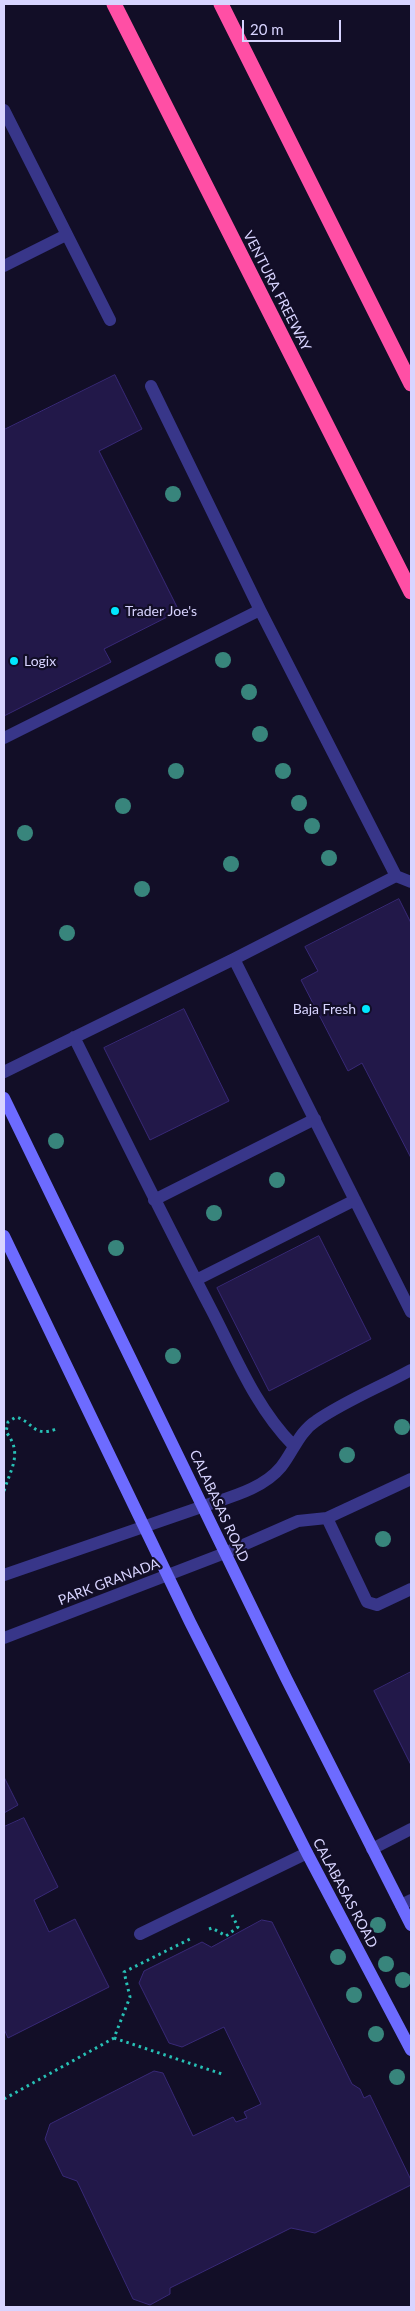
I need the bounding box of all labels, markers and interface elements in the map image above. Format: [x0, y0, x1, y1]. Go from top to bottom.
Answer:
scale bar [245, 10, 344, 42]
text: 20 m [250, 20, 284, 38]
street label: VENTURA FREEWAY [239, 228, 315, 354]
place label: Trader Joe's [125, 603, 197, 619]
marker: Trader Joe's [109, 605, 121, 617]
place label: Logix [24, 653, 56, 669]
marker: Logix [8, 655, 20, 667]
place label: Baja Fresh [293, 1001, 356, 1017]
marker: Baja Fresh [360, 1003, 372, 1015]
street label: CALABASAS ROAD [186, 1447, 252, 1565]
street label: PARK GRANADA [56, 1555, 162, 1609]
street label: CALABASAS ROAD [309, 1835, 381, 1951]

